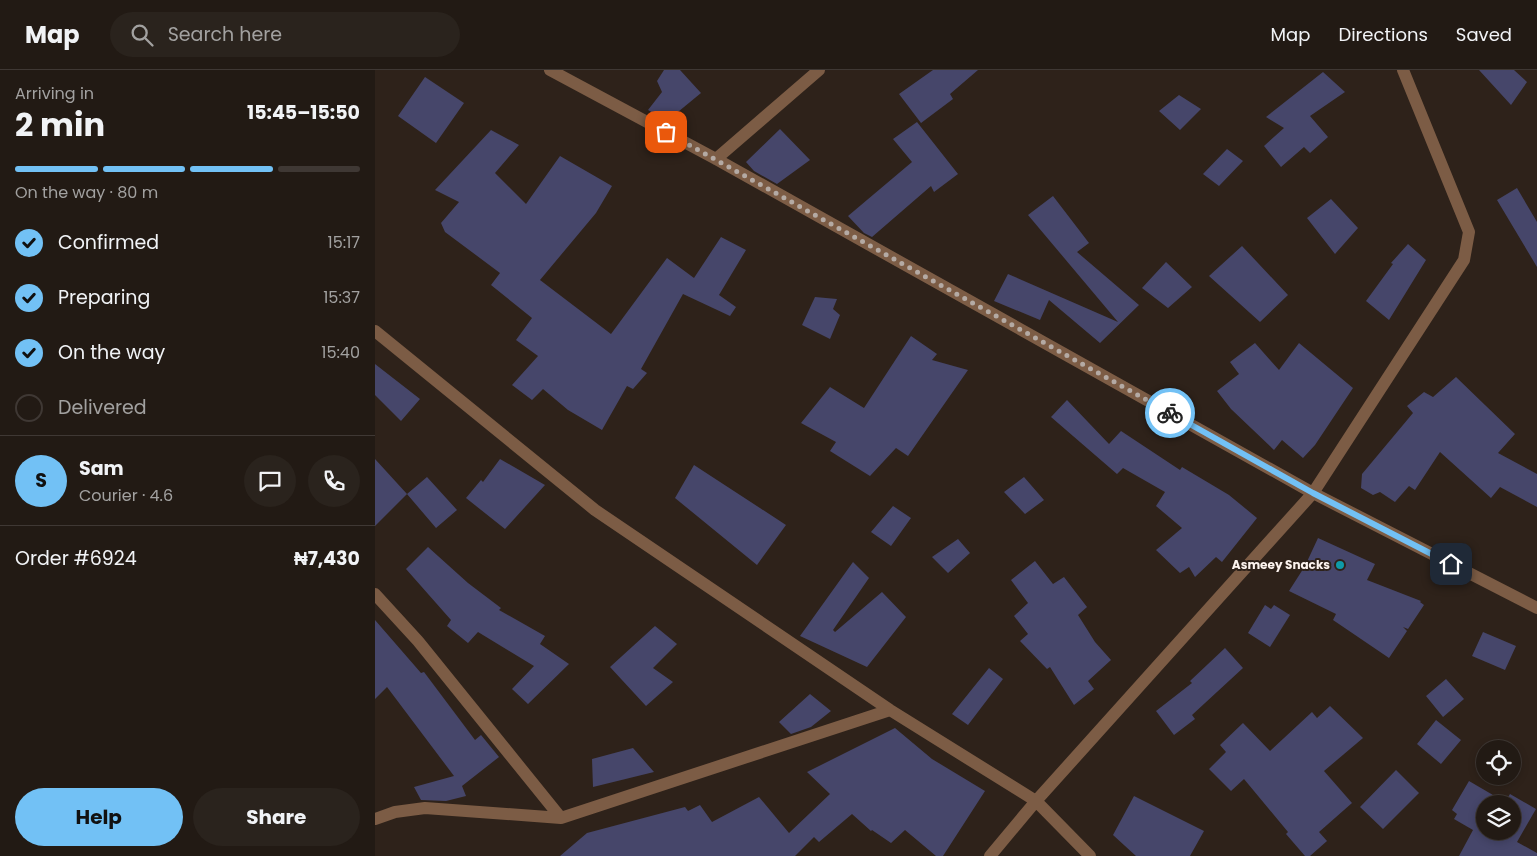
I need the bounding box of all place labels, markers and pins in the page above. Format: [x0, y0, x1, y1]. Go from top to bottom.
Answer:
pin [645, 111, 687, 153]
pin [1430, 543, 1472, 585]
place label: Asmeey Snacks [1232, 556, 1330, 573]
marker: Asmeey Snacks [1334, 559, 1346, 571]

